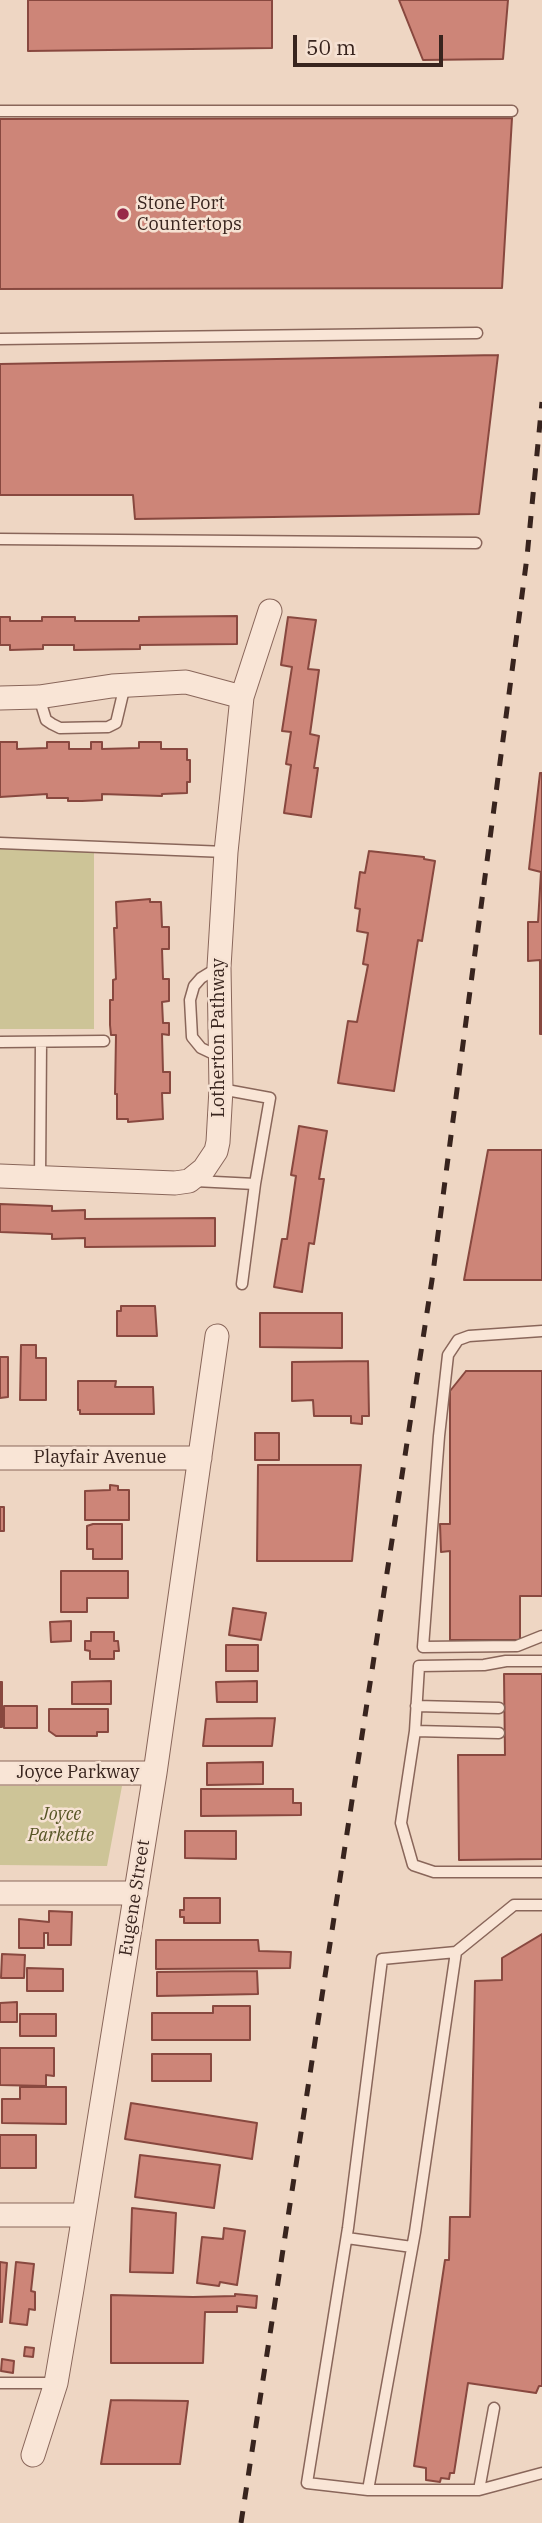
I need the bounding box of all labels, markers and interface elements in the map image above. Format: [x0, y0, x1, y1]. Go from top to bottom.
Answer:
scale bar [297, 21, 448, 65]
text: 50 m [306, 33, 356, 61]
place label: Stone Port Countertops [137, 193, 242, 235]
marker: Stone Port Countertops [115, 206, 131, 222]
street label: Lotherton Pathway [208, 958, 230, 1118]
street label: Playfair Avenue [33, 1447, 167, 1469]
street label: Joyce Parkway [17, 1762, 139, 1784]
park label: Joyce Parkette [28, 1804, 94, 1846]
street label: Eugene Street [115, 1838, 155, 1958]

